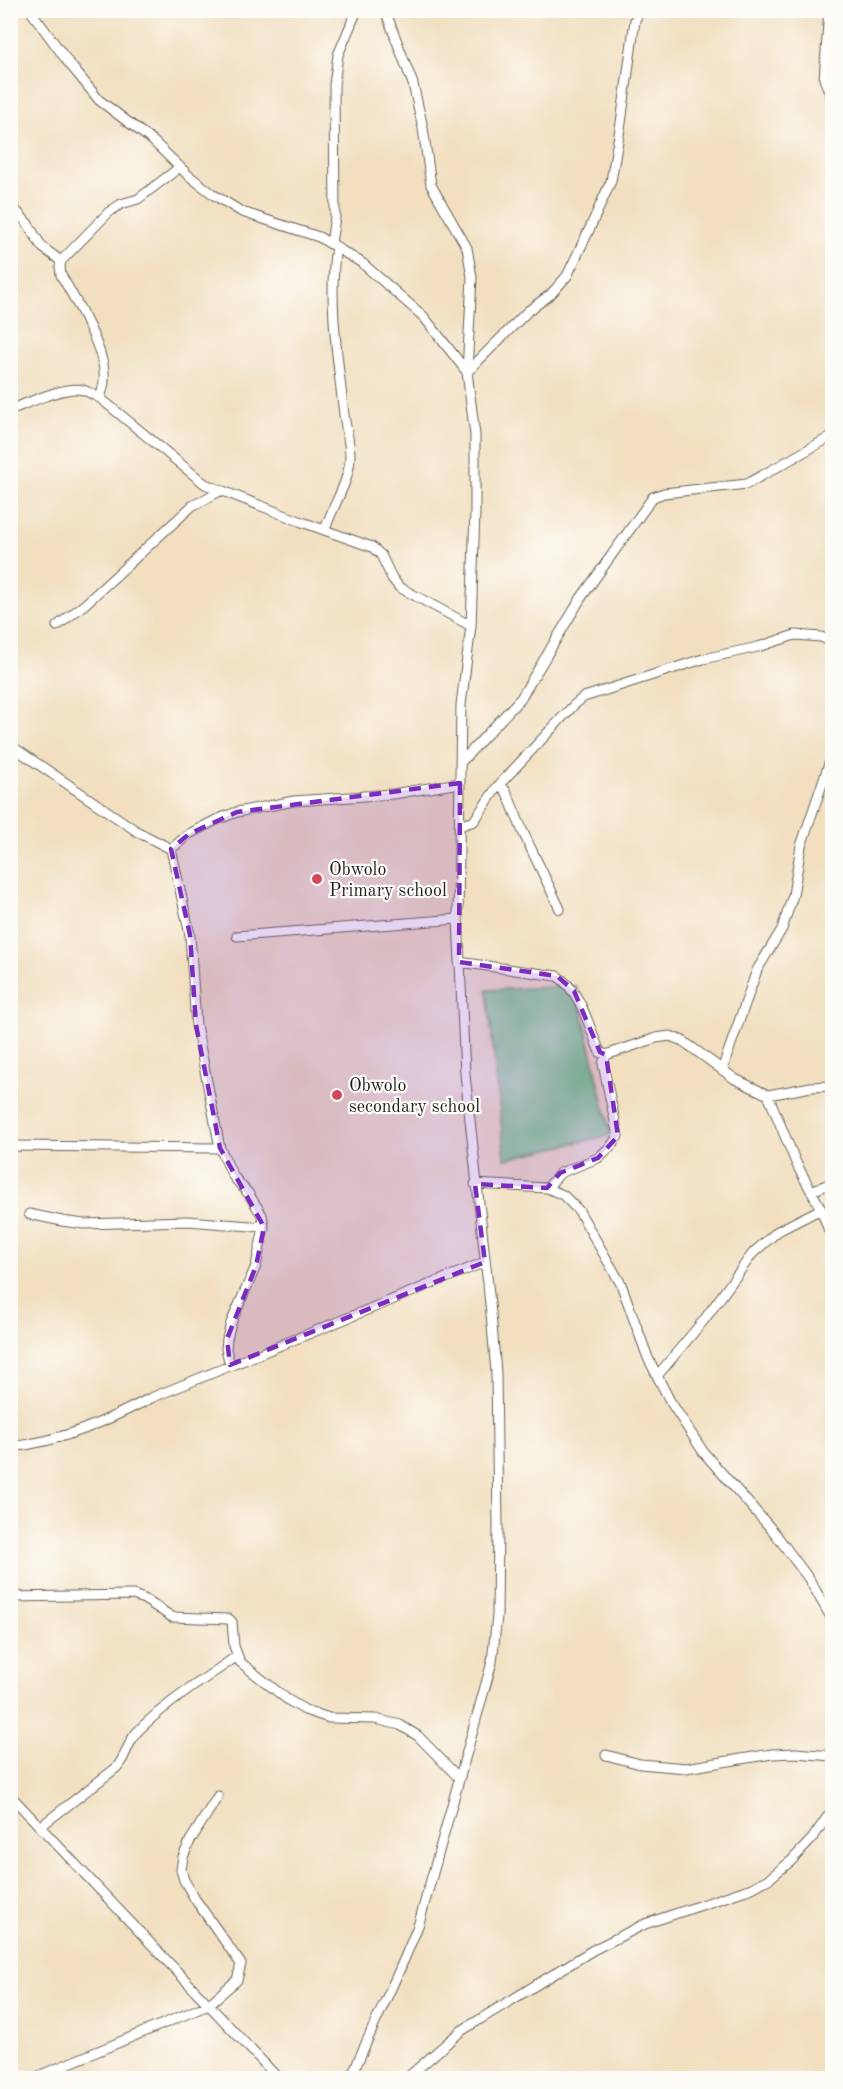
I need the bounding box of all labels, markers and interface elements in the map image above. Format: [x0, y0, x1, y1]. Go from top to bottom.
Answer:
place label: Obwolo Primary school [329, 861, 447, 900]
marker: Obwolo Primary school [310, 872, 324, 886]
place label: Obwolo secondary school [349, 1077, 480, 1116]
marker: Obwolo secondary school [330, 1088, 344, 1102]

